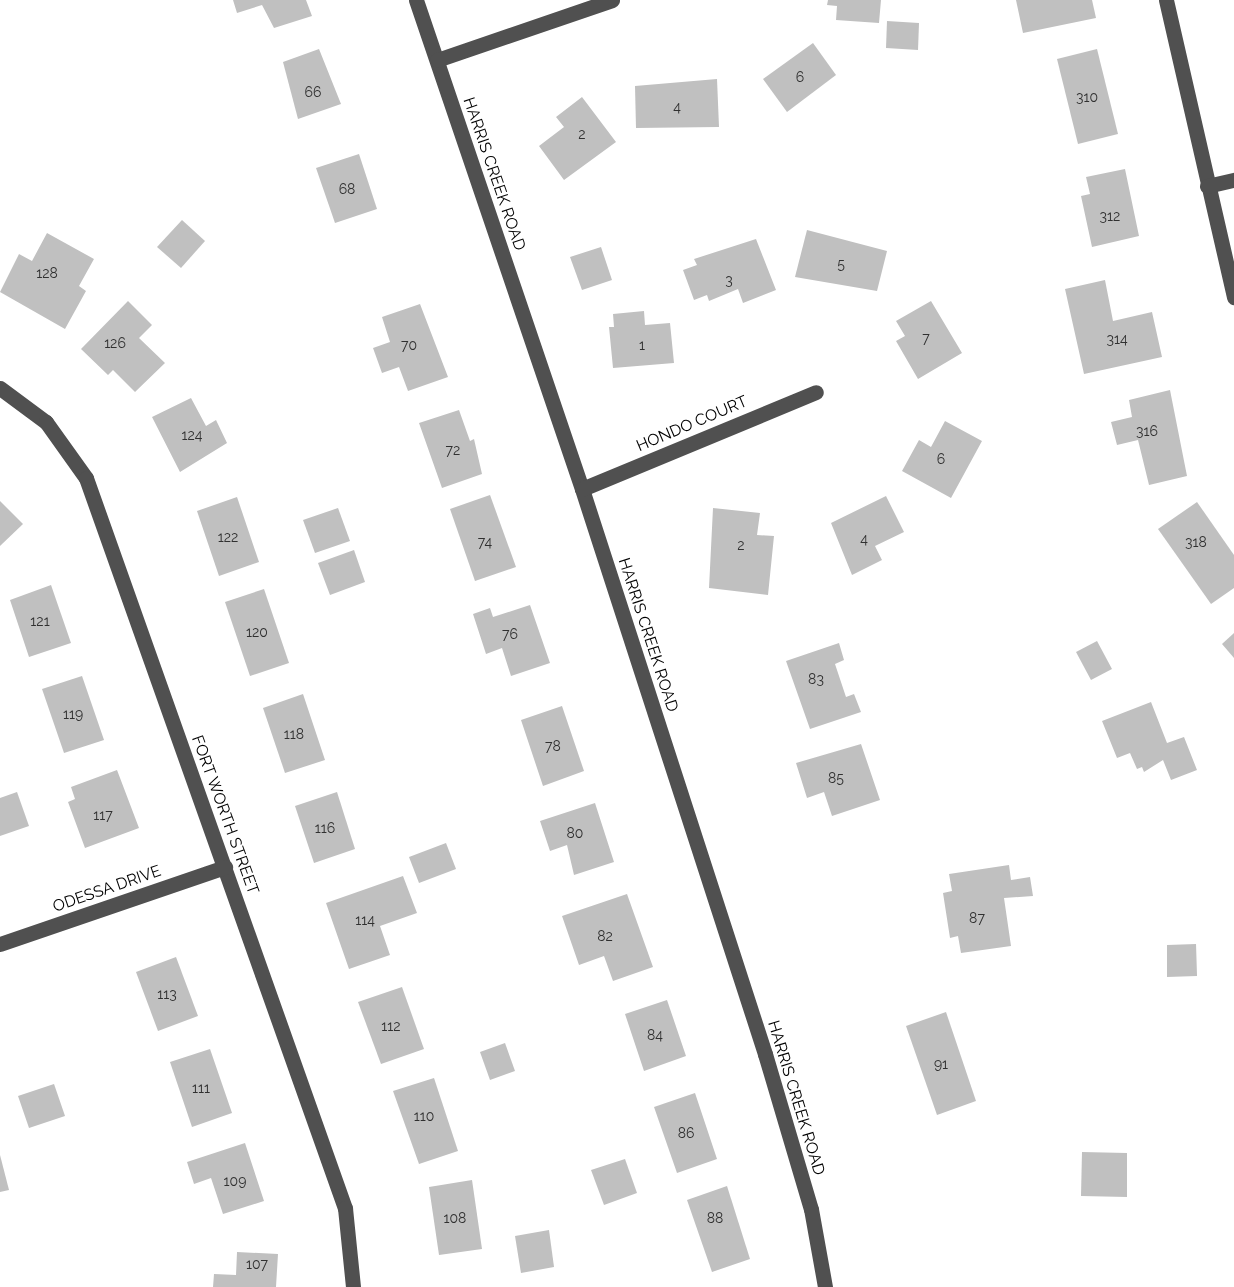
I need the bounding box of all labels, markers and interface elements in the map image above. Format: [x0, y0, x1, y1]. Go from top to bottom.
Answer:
house number: 6 [796, 69, 804, 85]
house number: 66 [305, 84, 321, 100]
house number: 310 [1076, 89, 1098, 105]
street label: HARRIS CREEK ROAD [459, 95, 529, 253]
house number: 4 [673, 99, 681, 115]
house number: 2 [578, 126, 586, 142]
house number: 68 [339, 181, 355, 197]
house number: 312 [1100, 208, 1120, 224]
house number: 5 [837, 256, 845, 272]
house number: 128 [36, 265, 58, 281]
house number: 3 [725, 272, 733, 288]
house number: 7 [922, 330, 930, 346]
house number: 314 [1106, 331, 1128, 347]
house number: 126 [104, 335, 126, 351]
house number: 70 [401, 337, 417, 353]
house number: 1 [639, 337, 645, 353]
street label: HONDO COURT [634, 392, 750, 456]
house number: 316 [1136, 423, 1158, 439]
house number: 124 [182, 427, 202, 443]
house number: 72 [446, 442, 460, 458]
house number: 6 [937, 451, 945, 467]
house number: 122 [218, 529, 238, 545]
house number: 4 [860, 531, 868, 547]
house number: 74 [478, 534, 492, 550]
house number: 318 [1185, 534, 1207, 550]
house number: 2 [737, 537, 745, 553]
street label: HARRIS CREEK ROAD [614, 556, 682, 714]
house number: 121 [30, 613, 50, 629]
house number: 120 [246, 624, 268, 640]
house number: 76 [502, 626, 518, 642]
house number: 83 [808, 671, 824, 687]
house number: 119 [63, 706, 83, 722]
house number: 118 [284, 726, 304, 742]
street label: FORT WORTH STREET [187, 732, 263, 898]
house number: 78 [545, 738, 561, 754]
house number: 85 [828, 770, 844, 786]
house number: 117 [93, 807, 113, 823]
house number: 116 [315, 820, 335, 836]
house number: 80 [567, 825, 583, 841]
street label: ODESSA DRIVE [50, 861, 164, 917]
house number: 87 [969, 910, 985, 926]
house number: 114 [355, 912, 375, 928]
house number: 82 [597, 928, 613, 944]
house number: 113 [157, 986, 177, 1002]
house number: 112 [381, 1018, 401, 1034]
street label: HARRIS CREEK ROAD [763, 1018, 829, 1178]
house number: 84 [647, 1027, 663, 1043]
house number: 91 [934, 1056, 948, 1072]
house number: 111 [192, 1080, 210, 1096]
house number: 110 [414, 1108, 434, 1124]
house number: 86 [678, 1125, 694, 1141]
house number: 109 [224, 1173, 246, 1189]
house number: 108 [444, 1210, 466, 1226]
house number: 88 [707, 1210, 723, 1226]
house number: 107 [246, 1256, 268, 1272]

